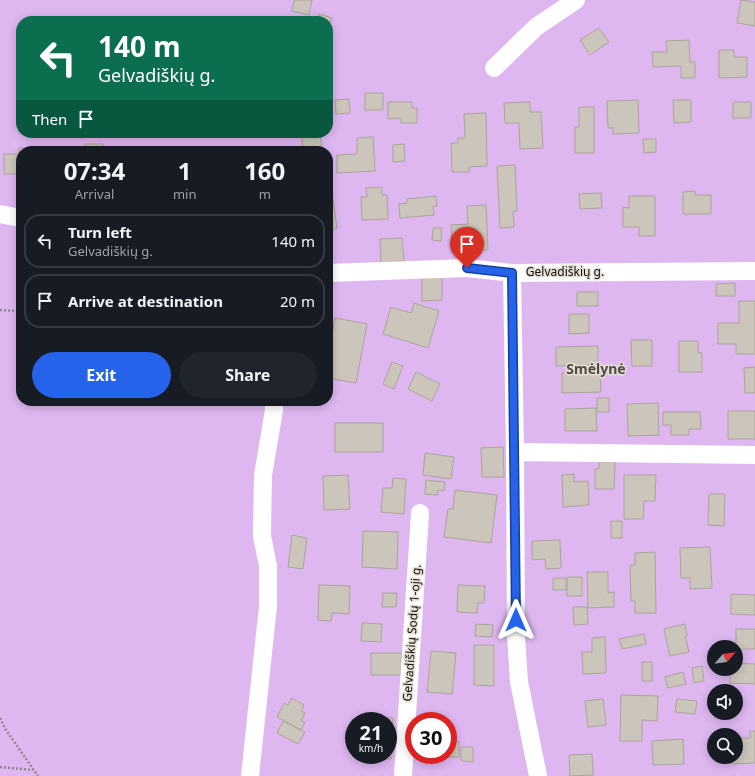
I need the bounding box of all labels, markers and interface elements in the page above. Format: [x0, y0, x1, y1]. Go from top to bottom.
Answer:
text: 140 m [98, 27, 181, 65]
icon: left [32, 32, 84, 84]
text: Gelvadiškių g. [98, 63, 215, 87]
icon: arrive [75, 108, 97, 130]
text: Then [32, 109, 67, 129]
text: 07:34 [64, 154, 125, 187]
text: 1 [178, 154, 192, 187]
text: 160 [244, 154, 285, 187]
text: Arrival [75, 185, 114, 203]
text: min [173, 185, 196, 203]
text: m [259, 185, 271, 203]
text: Turn left [68, 222, 132, 242]
pin [450, 227, 484, 268]
icon: left [34, 230, 56, 252]
text: 140 m [271, 231, 315, 251]
icon: arrive [456, 233, 478, 255]
text: Gelvadiškių g. [68, 242, 153, 260]
street label: Gelvadiškių g. [526, 263, 604, 280]
icon: arrive [34, 290, 56, 312]
text: Arrive at destination [68, 291, 223, 311]
text: 20 m [280, 291, 315, 311]
button: Exit [32, 352, 171, 398]
button: Share [179, 352, 317, 398]
district label: Smėlynė [566, 359, 626, 378]
street label: Gelvadiškių Sodų 1-oji g. [398, 564, 425, 702]
position arrow [495, 599, 537, 641]
north arrow [707, 640, 743, 676]
map controls [707, 640, 743, 764]
button: sound [707, 684, 743, 720]
speed limit sign: 30 [405, 712, 457, 764]
text: 21 [360, 719, 382, 746]
button: search [707, 728, 743, 764]
text: km/h [359, 741, 383, 755]

